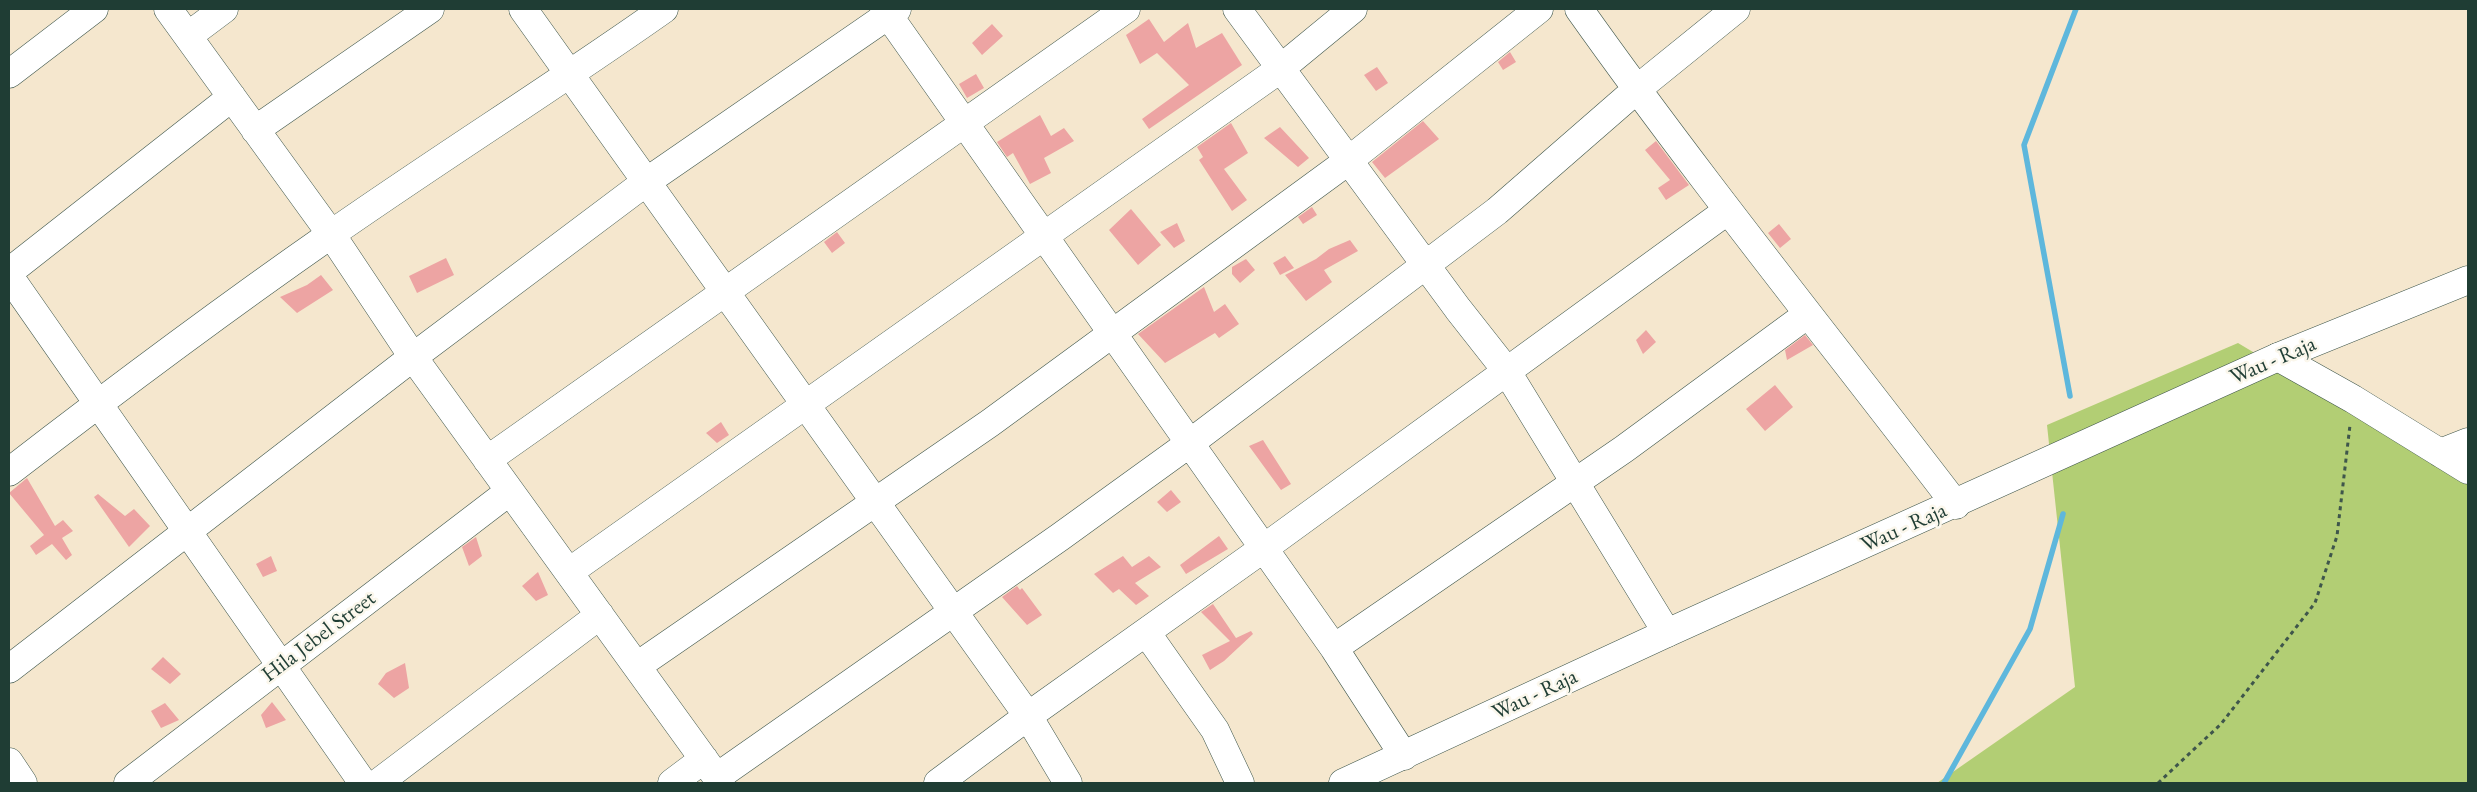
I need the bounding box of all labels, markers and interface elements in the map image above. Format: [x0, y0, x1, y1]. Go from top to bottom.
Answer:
street label: Wau - Raja [2226, 331, 2320, 391]
street label: Wau - Raja [1857, 497, 1951, 559]
street label: Hila Jebel Street [257, 586, 381, 688]
street label: Wau - Raja [1488, 664, 1582, 726]

